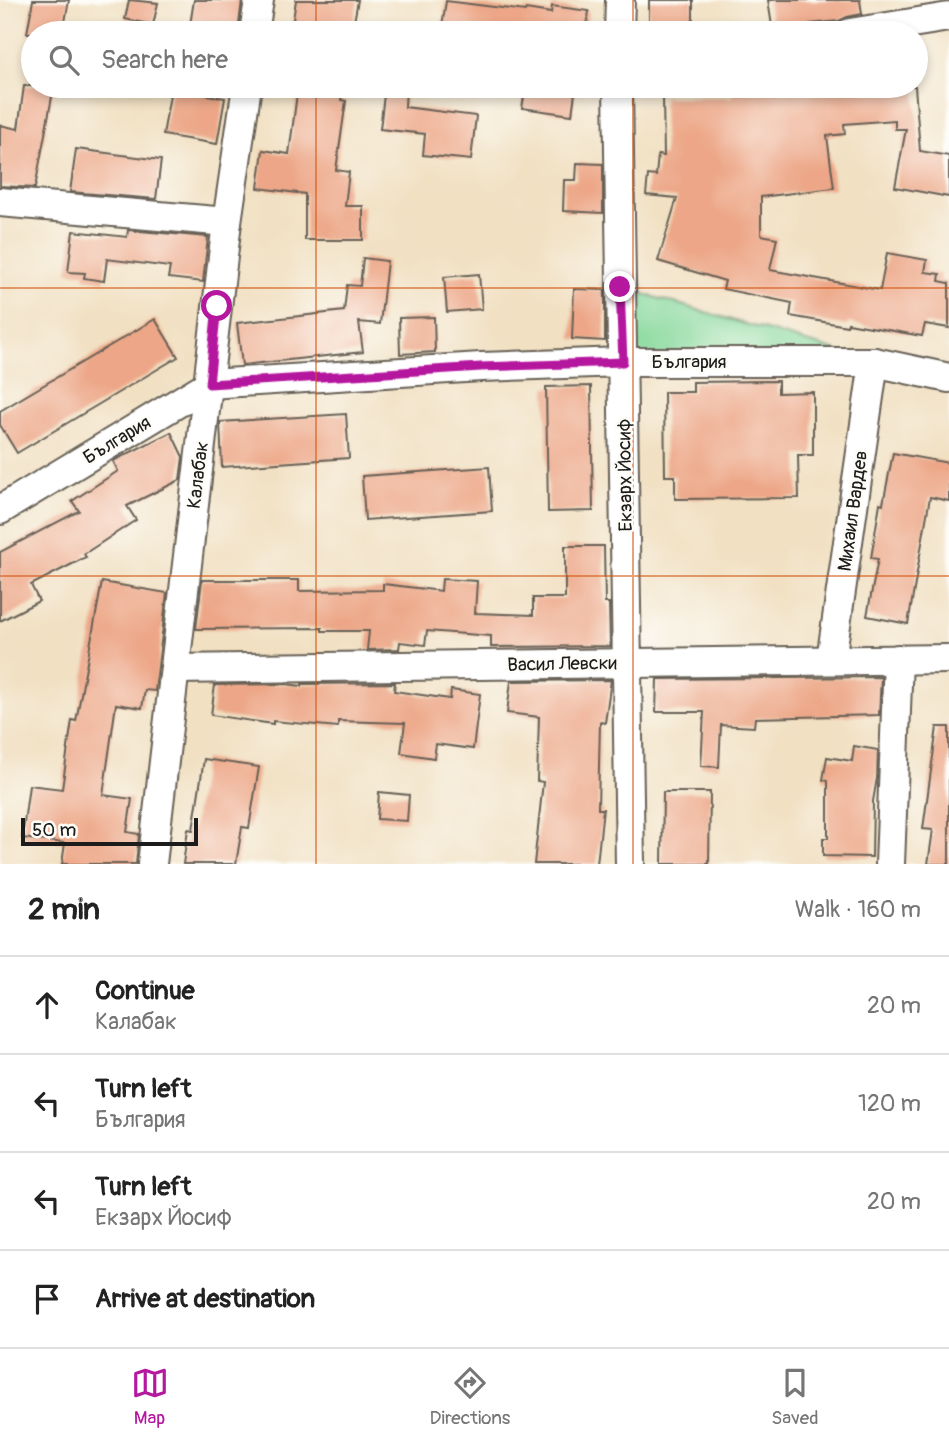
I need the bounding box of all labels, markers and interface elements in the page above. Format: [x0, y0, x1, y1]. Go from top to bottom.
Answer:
search box [21, 21, 928, 98]
icon: search [45, 41, 83, 79]
text: Search here [101, 44, 228, 76]
route end [604, 271, 635, 302]
route start [201, 290, 232, 321]
street label: България [652, 350, 726, 374]
street label: България [79, 410, 155, 470]
street label: Екзарх Йосиф [612, 418, 638, 532]
street label: Калабак [182, 440, 214, 510]
street label: Михаил Вардев [833, 449, 873, 573]
street label: Васил Левски [507, 651, 618, 677]
scale bar [21, 815, 198, 847]
text: 50 m [32, 818, 76, 842]
text: 2 min [28, 891, 100, 928]
text: Walk · 160 m [795, 895, 921, 924]
text: Continue [95, 975, 195, 1007]
icon: ahead [28, 986, 66, 1024]
text: 20 m [867, 991, 921, 1020]
text: Калабак [95, 1007, 177, 1036]
text: Turn left [95, 1073, 191, 1105]
icon: left [28, 1084, 66, 1122]
text: 120 m [858, 1089, 921, 1118]
text: България [95, 1105, 186, 1134]
text: Turn left [95, 1171, 191, 1203]
icon: left [28, 1182, 66, 1220]
text: 20 m [867, 1187, 921, 1216]
text: Екзарх Йосиф [95, 1203, 232, 1232]
icon: arrive [28, 1280, 66, 1318]
text: Arrive at destination [95, 1283, 315, 1315]
tab: Map [131, 1364, 169, 1430]
tab: Directions [430, 1364, 510, 1430]
tab: Saved [771, 1364, 818, 1430]

